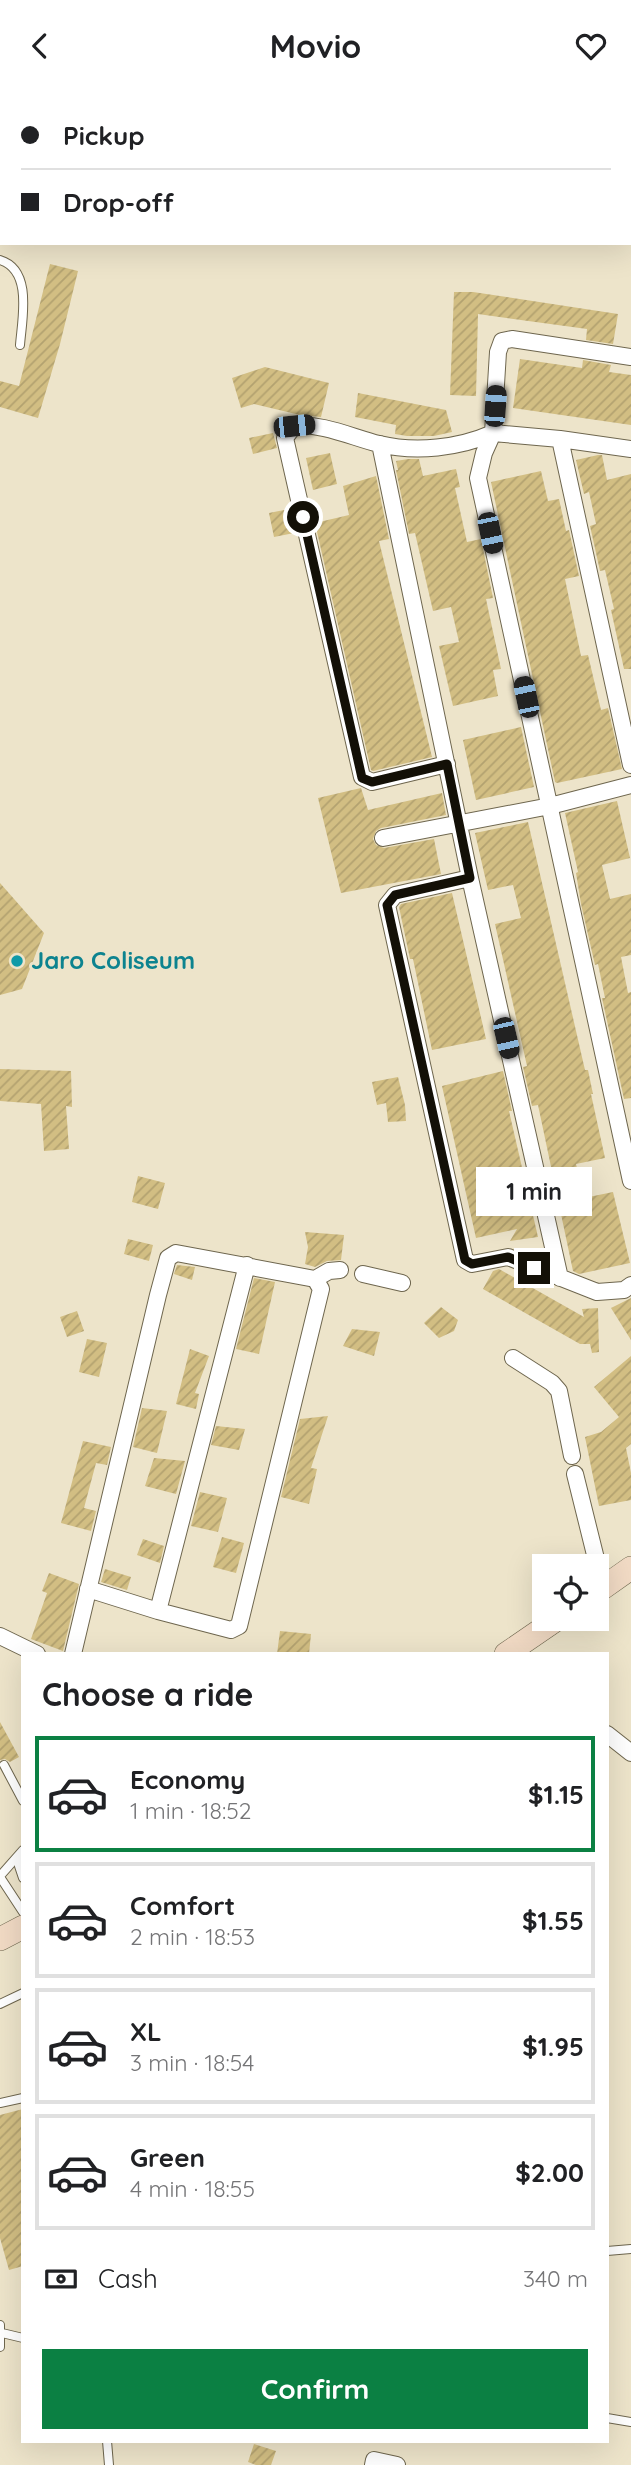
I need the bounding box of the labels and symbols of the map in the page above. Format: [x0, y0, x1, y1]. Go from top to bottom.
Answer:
car [484, 384, 507, 428]
car [273, 413, 316, 439]
route start [287, 501, 319, 533]
car [476, 510, 505, 556]
car [512, 674, 541, 720]
place label: Jaro Coliseum [31, 945, 195, 975]
marker: Jaro Coliseum [9, 953, 25, 969]
car [492, 1015, 521, 1061]
callout: 1 min [476, 1167, 592, 1215]
route end [518, 1252, 550, 1284]

